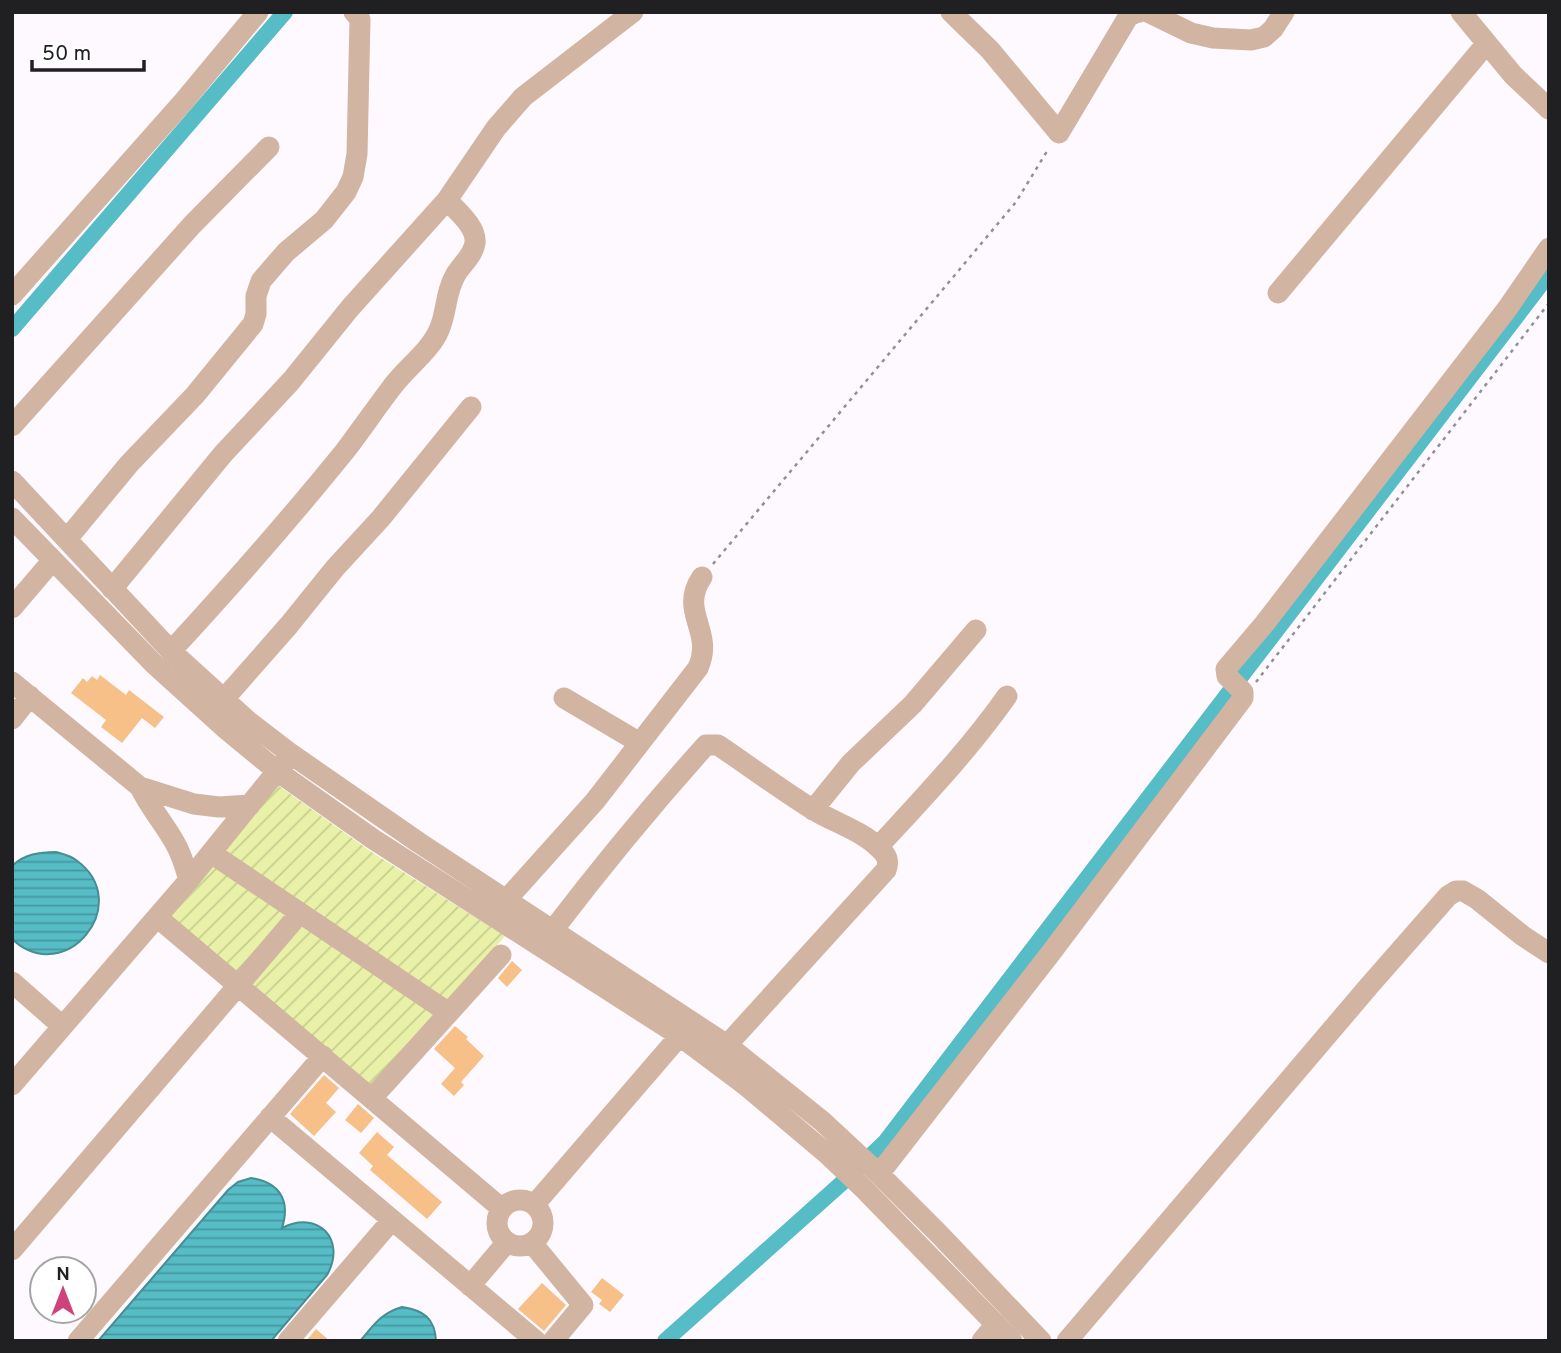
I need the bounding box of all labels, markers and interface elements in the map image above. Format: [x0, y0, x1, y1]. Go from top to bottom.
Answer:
scale bar [32, 28, 144, 72]
text: 50 m [42, 41, 91, 68]
north arrow [28, 1255, 98, 1325]
text: N [56, 1263, 70, 1287]

